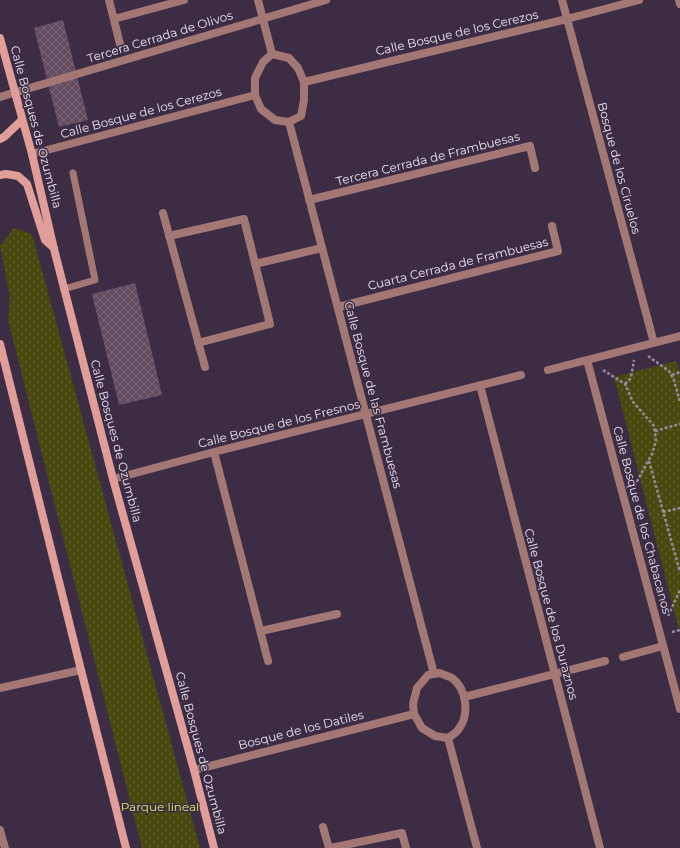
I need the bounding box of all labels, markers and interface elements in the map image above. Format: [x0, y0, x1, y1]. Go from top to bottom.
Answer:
street label: Calle Bosque de los Cerezos [374, 6, 540, 59]
street label: Tercera Cerrada de Olivos [85, 7, 235, 66]
street label: Calle Bosques de Ozumbilla [8, 44, 65, 210]
street label: Calle Bosque de los Cerezos [59, 84, 223, 141]
street label: Bosque de los Ciruelos [595, 100, 644, 236]
street label: Tercera Cerrada de Frambuesas [334, 128, 521, 189]
street label: Cuarta Cerrada de Frambuesas [366, 234, 550, 293]
street label: Calle Bosque de las Frambuesas [341, 300, 406, 490]
street label: Calle Bosques de Ozumbilla [88, 358, 145, 524]
street label: Calle Bosque de los Fresnos [196, 396, 362, 451]
street label: Calle Bosque de los Chabacanos [610, 424, 675, 616]
street label: Calle Bosque de los Duraznos [521, 527, 582, 701]
street label: Calle Bosques de Ozumbilla [173, 670, 230, 836]
street label: Bosque de los Datiles [237, 707, 365, 752]
park label: Parque lineal [121, 799, 199, 814]

